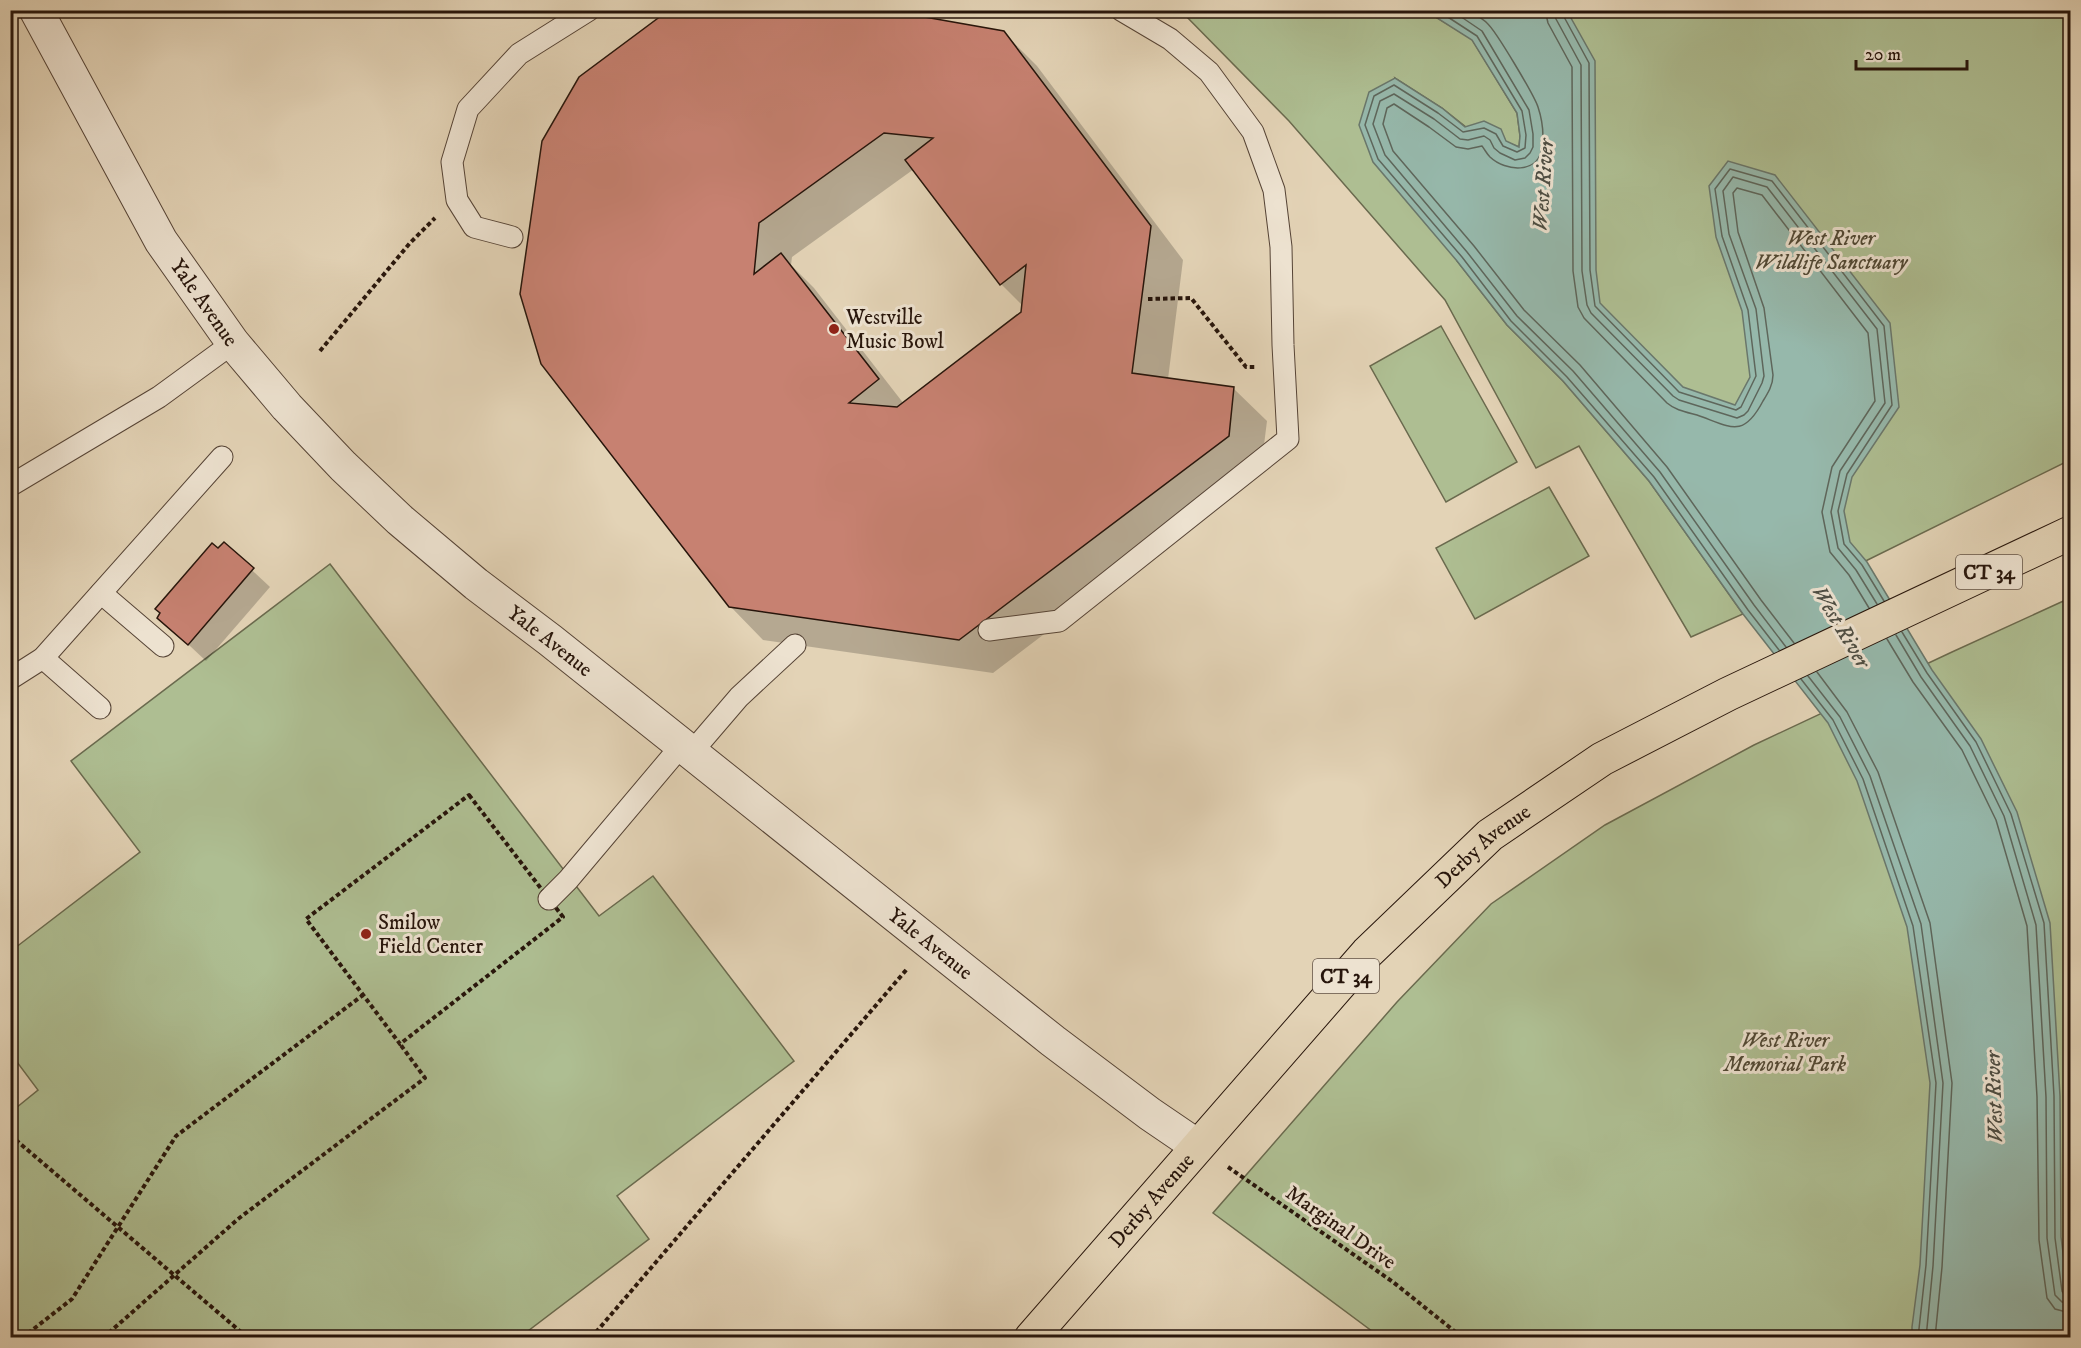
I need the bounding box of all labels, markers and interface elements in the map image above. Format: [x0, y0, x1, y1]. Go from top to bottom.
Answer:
scale bar [1856, 33, 1967, 71]
text: 20 m [1865, 44, 1901, 66]
water label: West River [1527, 136, 1560, 232]
park label: West River Wildlife Sanctuary [1755, 226, 1909, 276]
street label: Yale Avenue [164, 254, 244, 352]
place label: Westville Music Bowl [845, 305, 945, 355]
marker: Westville Music Bowl [827, 322, 841, 336]
road number: CT 34 [1956, 555, 2022, 589]
water label: West River [1805, 580, 1877, 675]
street label: Yale Avenue [502, 600, 598, 683]
street label: Derby Avenue [1430, 799, 1536, 894]
street label: Yale Avenue [882, 903, 978, 986]
place label: Smilow Field Center [378, 910, 483, 960]
marker: Smilow Field Center [359, 927, 373, 941]
road number: CT 34 [1313, 959, 1379, 993]
park label: West River Memorial Park [1722, 1028, 1846, 1078]
water label: West River [1979, 1048, 2010, 1143]
street label: Derby Avenue [1104, 1148, 1201, 1253]
street label: Marginal Drive [1280, 1180, 1401, 1276]

